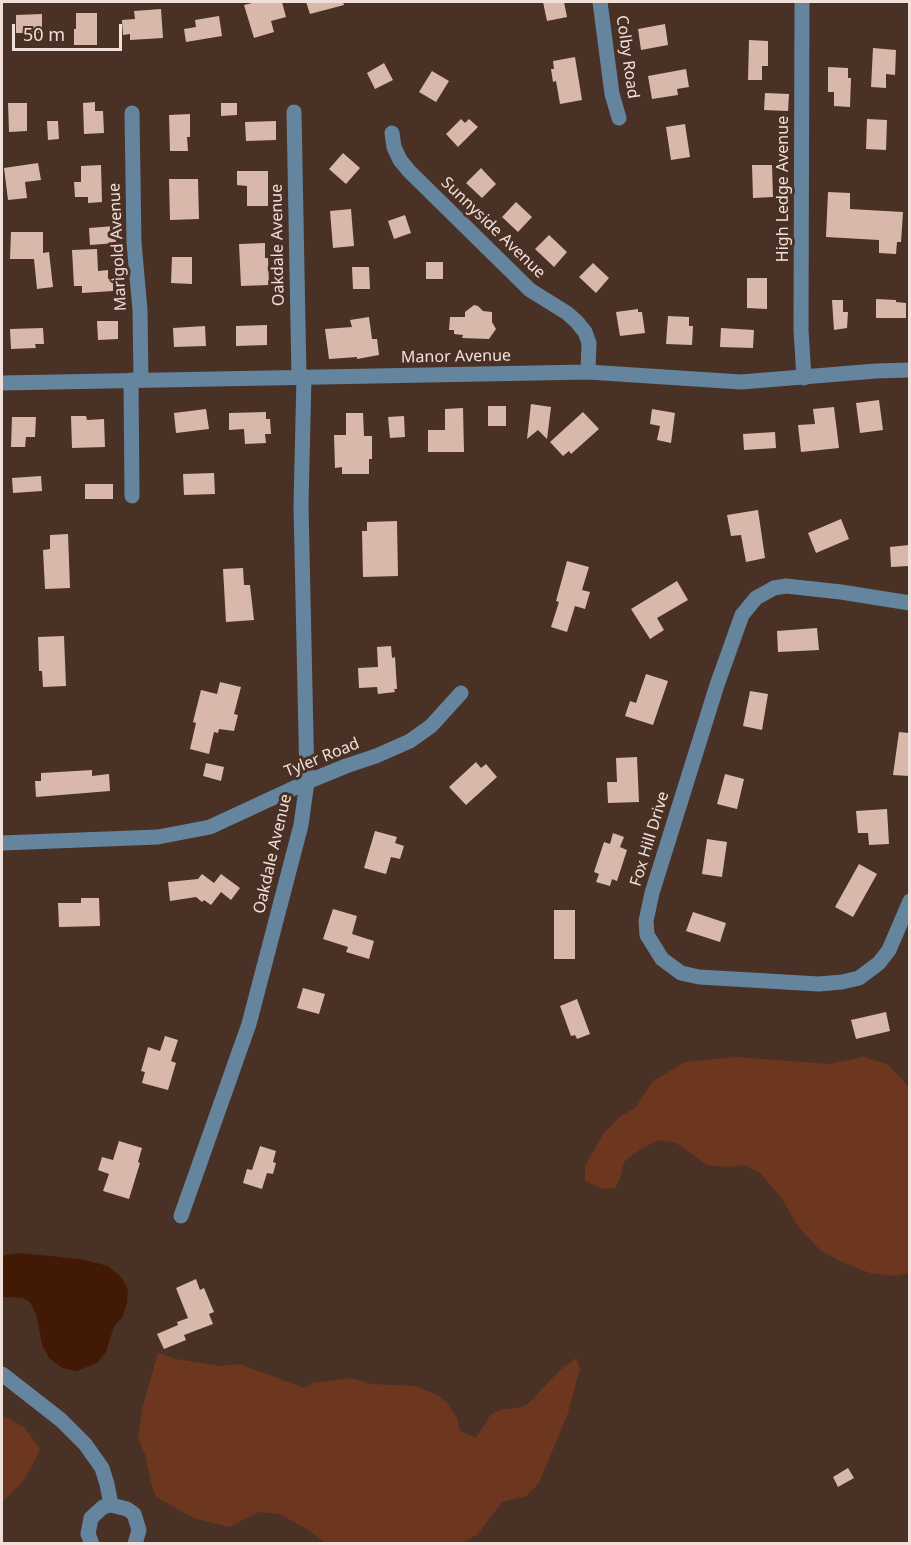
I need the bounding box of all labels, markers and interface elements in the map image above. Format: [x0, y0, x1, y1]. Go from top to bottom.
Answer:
scale bar [15, 12, 124, 50]
street label: Colby Road [612, 14, 642, 100]
text: 50 m [23, 22, 65, 46]
street label: High Ledge Avenue [773, 116, 793, 262]
street label: Sunnyside Avenue [437, 173, 549, 283]
street label: Marigold Avenue [105, 183, 131, 311]
street label: Oakdale Avenue [267, 184, 289, 306]
street label: Manor Avenue [401, 346, 511, 368]
street label: Tyler Road [282, 734, 362, 782]
street label: Fox Hill Drive [626, 789, 674, 889]
street label: Oakdale Avenue [250, 792, 296, 916]

